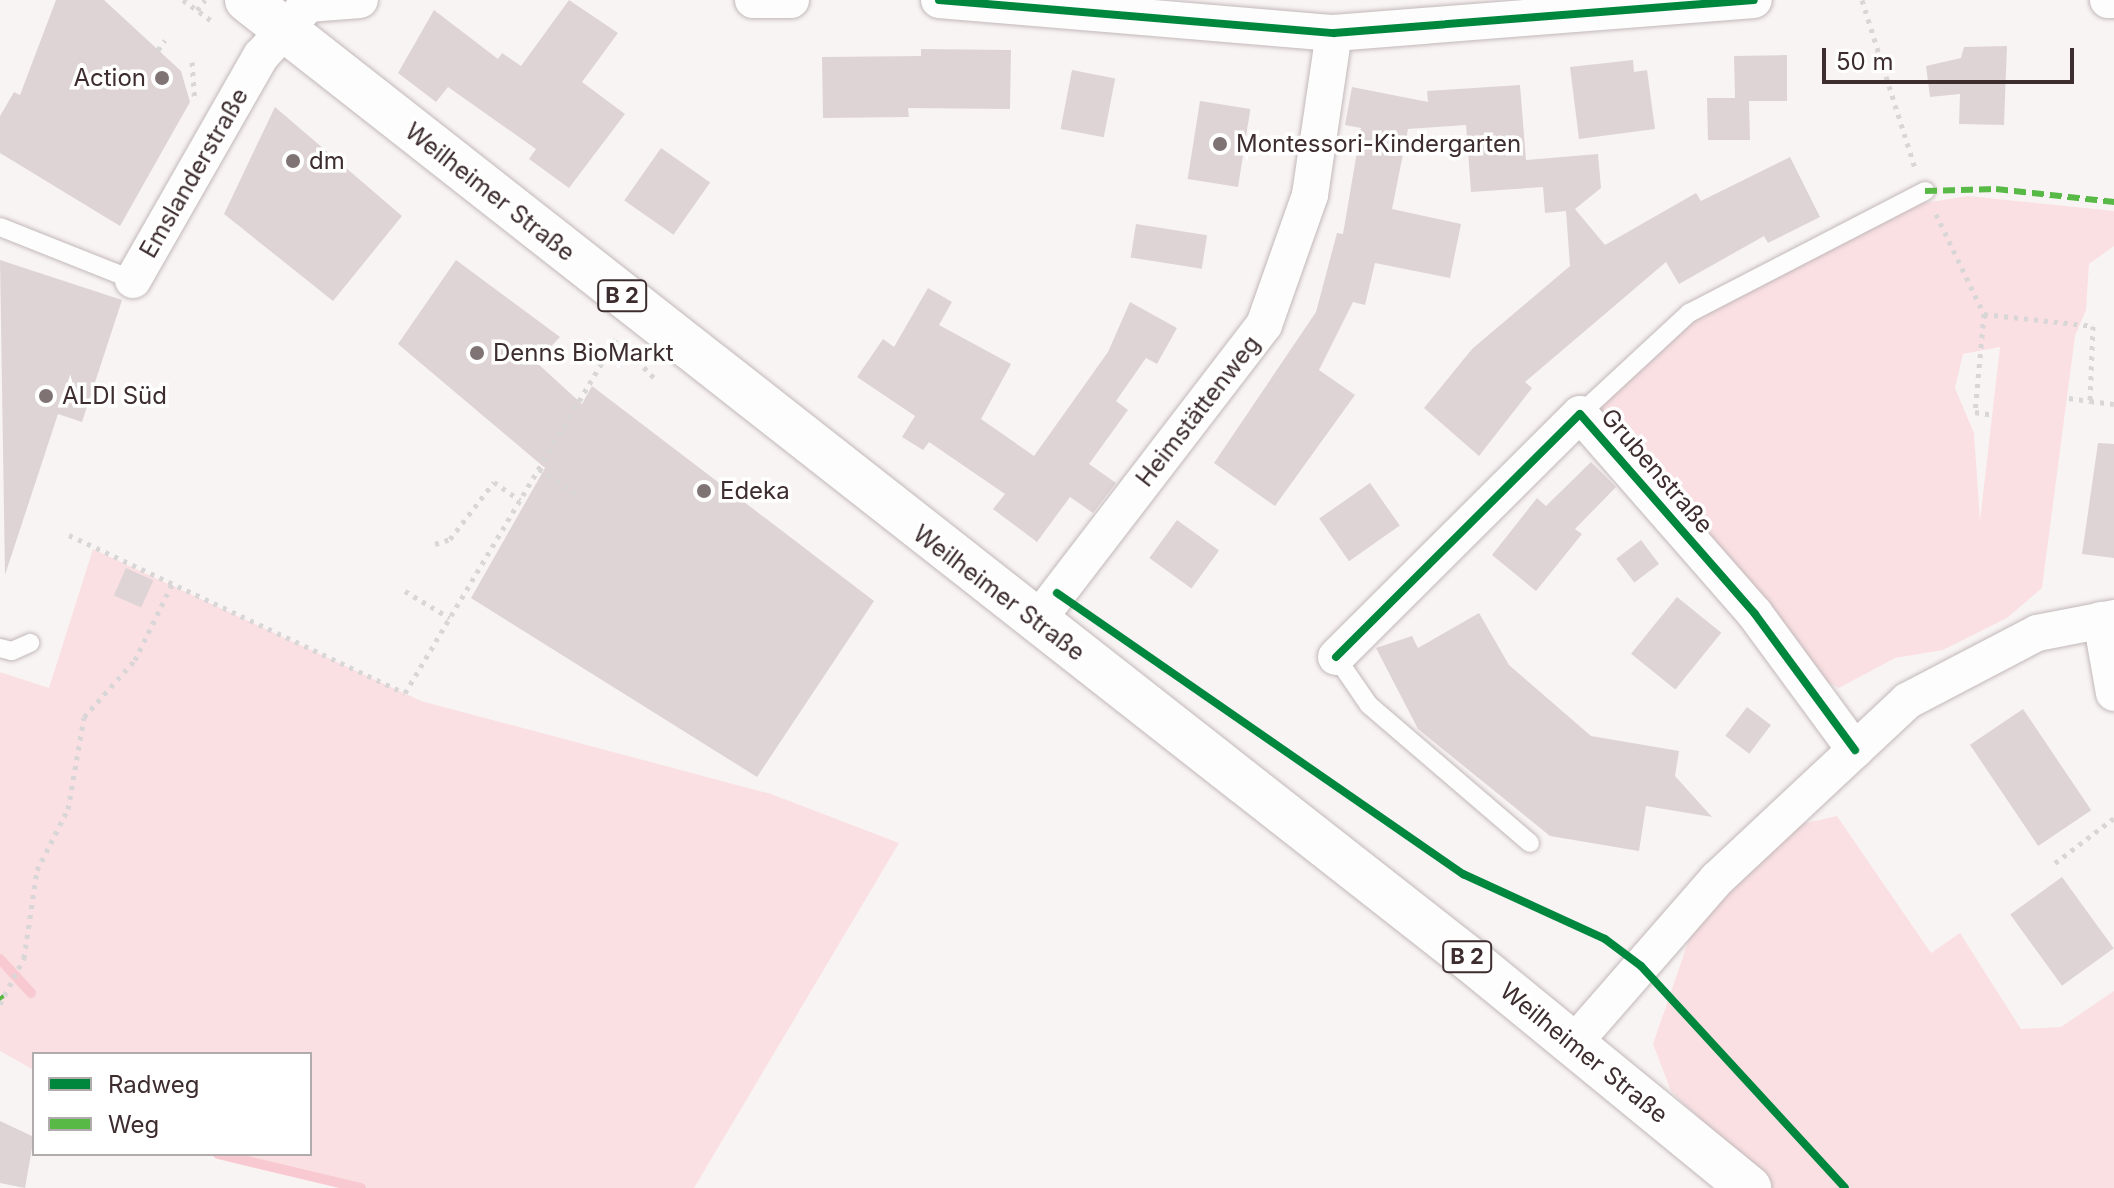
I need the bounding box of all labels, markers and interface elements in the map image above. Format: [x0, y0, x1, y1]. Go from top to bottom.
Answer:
scale bar [1826, 32, 2078, 82]
text: 50 m [1836, 47, 1894, 76]
place label: Action [73, 64, 146, 92]
marker: Action [153, 69, 171, 87]
street label: Emslanderstraße [134, 83, 254, 263]
street label: Weilheimer Straße [399, 117, 581, 267]
place label: Montessori-Kindergarten [1236, 130, 1521, 158]
marker: Montessori-Kindergarten [1211, 135, 1229, 153]
place label: dm [309, 147, 345, 175]
marker: dm [284, 152, 302, 170]
road number: B 2 [596, 278, 648, 314]
street label: Heimstättenweg [1130, 330, 1266, 492]
place label: Denns BioMarkt [493, 339, 674, 367]
marker: Denns BioMarkt [468, 344, 486, 362]
place label: ALDI Süd [62, 382, 167, 410]
marker: ALDI Süd [37, 387, 55, 405]
street label: Grubenstraße [1595, 403, 1719, 539]
place label: Edeka [720, 477, 790, 505]
marker: Edeka [695, 482, 713, 500]
street label: Weilheimer Straße [908, 519, 1090, 667]
road number: B 2 [1441, 939, 1493, 975]
street label: Weilheimer Straße [1494, 977, 1674, 1129]
legend [32, 1052, 312, 1156]
text: Radweg [108, 1070, 199, 1099]
text: Weg [108, 1110, 159, 1139]

